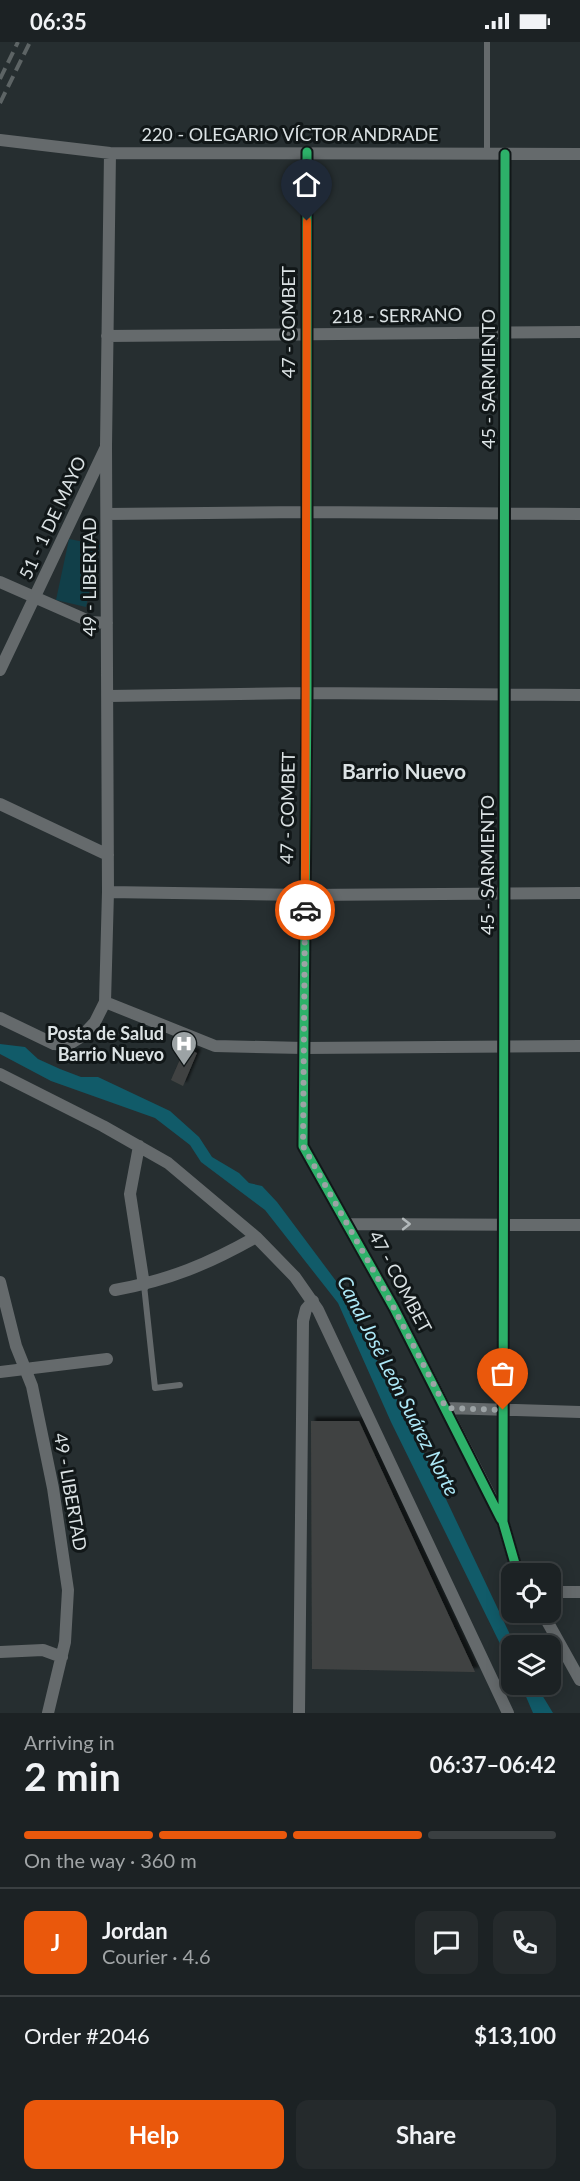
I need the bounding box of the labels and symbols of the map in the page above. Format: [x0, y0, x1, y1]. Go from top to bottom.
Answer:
street label: 220 - OLEGARIO VÍCTOR ANDRADE [141, 123, 439, 145]
pin [281, 159, 332, 221]
street label: 47 - COMBET [277, 265, 299, 378]
street label: 218 - SERRANO [332, 303, 462, 327]
street label: 45 - SARMIENTO [477, 309, 499, 449]
street label: 51 - 1 DE MAYO [14, 453, 90, 583]
street label: 49 - LIBERTAD [78, 517, 100, 637]
street label: 47 - COMBET [275, 751, 299, 864]
district label: Barrio Nuevo [342, 758, 466, 783]
street label: 45 - SARMIENTO [476, 795, 498, 935]
courier [275, 880, 335, 940]
place label: Posta de Salud Barrio Nuevo [47, 1022, 164, 1065]
hospital icon: Posta de Salud Barrio Nuevo [169, 1029, 199, 1067]
one-way arrow [402, 1218, 411, 1230]
street label: 47 - COMBET [365, 1227, 437, 1337]
water label: Canal José León Suárez Norte [333, 1271, 465, 1500]
pin [477, 1348, 528, 1410]
street label: 49 - LIBERTAD [50, 1431, 92, 1552]

